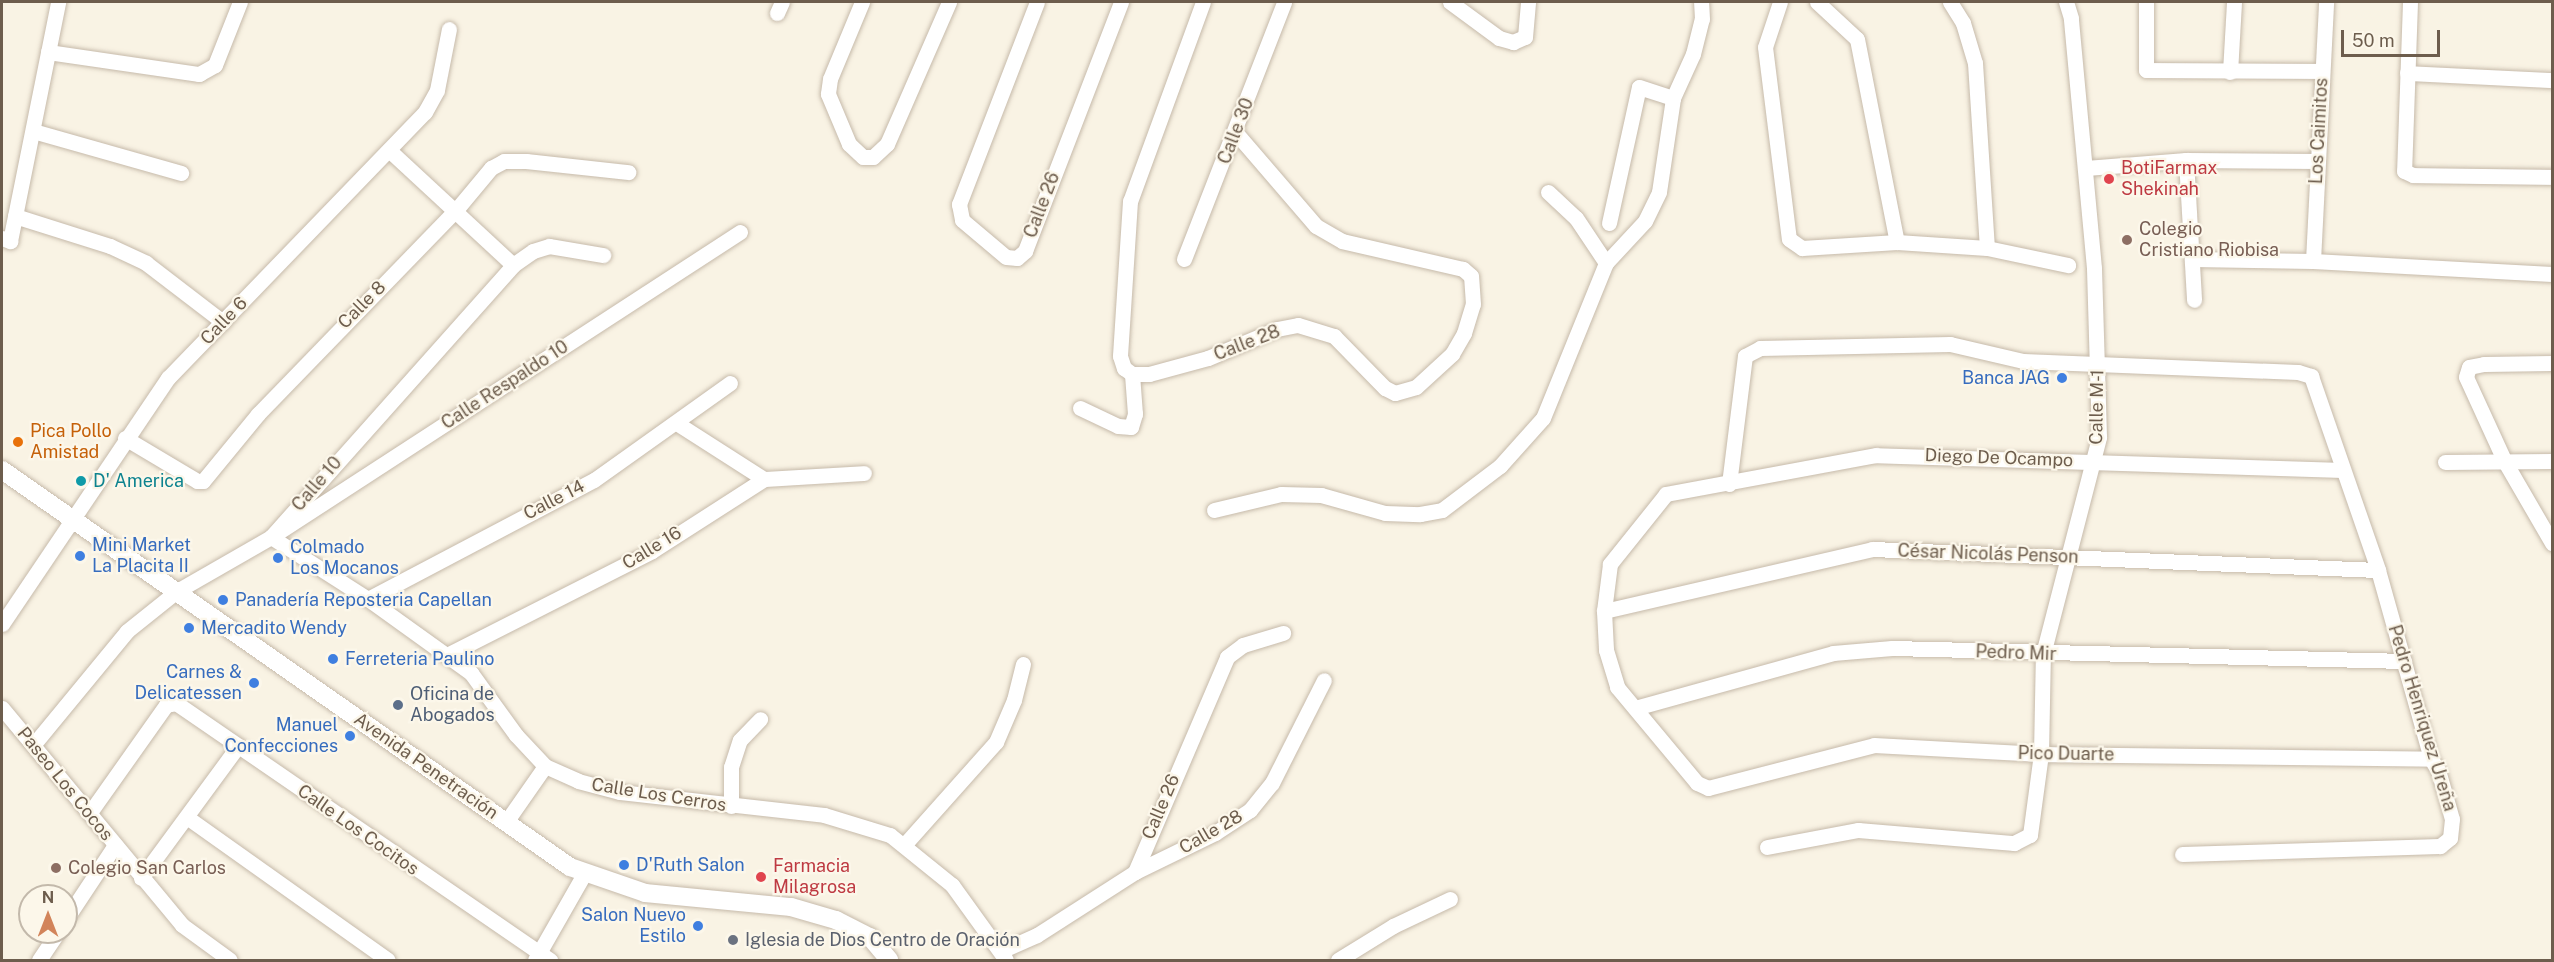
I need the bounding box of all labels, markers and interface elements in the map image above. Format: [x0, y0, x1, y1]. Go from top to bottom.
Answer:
scale bar [2344, 18, 2443, 56]
text: 50 m [2352, 30, 2395, 51]
street label: Los Caimitos [2305, 77, 2333, 185]
street label: Calle 30 [1214, 95, 1258, 167]
place label: BotiFarmax Shekinah [2121, 158, 2217, 201]
street label: Calle 26 [1020, 169, 1064, 241]
marker: BotiFarmax Shekinah [2102, 172, 2116, 186]
place label: Colegio Cristiano Riobisa [2139, 219, 2279, 262]
marker: Colegio Cristiano Riobisa [2120, 233, 2134, 247]
street label: Calle 8 [334, 277, 390, 333]
street label: Calle 6 [196, 293, 252, 349]
street label: Calle 28 [1211, 320, 1283, 366]
street label: Calle Respaldo 10 [437, 336, 573, 434]
place label: Banca JAG [1962, 367, 2050, 389]
street label: Calle M-1 [2086, 369, 2108, 445]
marker: Banca JAG [2055, 371, 2069, 385]
place label: Pica Pollo Amistad [30, 421, 112, 464]
marker: Pica Pollo Amistad [11, 435, 25, 449]
street label: Diego De Ocampo [1924, 445, 2074, 471]
street label: Calle 10 [287, 452, 347, 516]
place label: D' America [93, 470, 184, 492]
marker: D' America [74, 474, 88, 488]
street label: Calle 14 [520, 475, 588, 525]
street label: Calle 16 [618, 522, 686, 574]
place label: Mini Market La Placita II [92, 535, 191, 578]
place label: Colmado Los Mocanos [290, 537, 399, 580]
street label: César Nicolás Penson [1897, 540, 2079, 568]
marker: Mini Market La Placita II [73, 549, 87, 563]
marker: Colmado Los Mocanos [271, 551, 285, 565]
place label: Panadería Reposteria Capellan [235, 589, 492, 611]
marker: Panadería Reposteria Capellan [216, 593, 230, 607]
place label: Mercadito Wendy [201, 617, 347, 639]
marker: Mercadito Wendy [182, 621, 196, 635]
street label: Pedro Henriquez Ureña [2383, 622, 2461, 814]
street label: Pedro Mir [1975, 641, 2057, 665]
place label: Ferreteria Paulino [345, 648, 494, 670]
marker: Ferreteria Paulino [326, 652, 340, 666]
place label: Carnes & Delicatessen [135, 662, 242, 704]
marker: Carnes & Delicatessen [247, 676, 261, 690]
place label: Oficina de Abogados [410, 684, 495, 726]
marker: Oficina de Abogados [391, 698, 405, 712]
street label: Avenida Penetración [350, 708, 502, 824]
place label: Manuel Confecciones [225, 715, 338, 758]
street label: Paseo Los Cocos [13, 723, 117, 845]
marker: Manuel Confecciones [343, 729, 357, 743]
street label: Pico Duarte [2017, 742, 2115, 766]
street label: Calle 26 [1138, 771, 1184, 843]
street label: Calle Los Cerros [590, 774, 728, 816]
street label: Calle Los Cocitos [293, 780, 423, 880]
street label: Calle 28 [1176, 805, 1246, 859]
place label: D'Ruth Salon [636, 854, 745, 876]
place label: Farmacia Milagrosa [773, 856, 856, 898]
place label: Colegio San Carlos [68, 857, 226, 879]
marker: D'Ruth Salon [617, 858, 631, 872]
marker: Colegio San Carlos [49, 861, 63, 875]
marker: Farmacia Milagrosa [754, 870, 768, 884]
north arrow [18, 884, 78, 944]
text: N [42, 888, 54, 907]
place label: Salon Nuevo Estilo [581, 905, 686, 948]
marker: Salon Nuevo Estilo [691, 919, 705, 933]
place label: Iglesia de Dios Centro de Oración [745, 929, 1021, 951]
marker: Iglesia de Dios Centro de Oración [726, 933, 740, 947]

